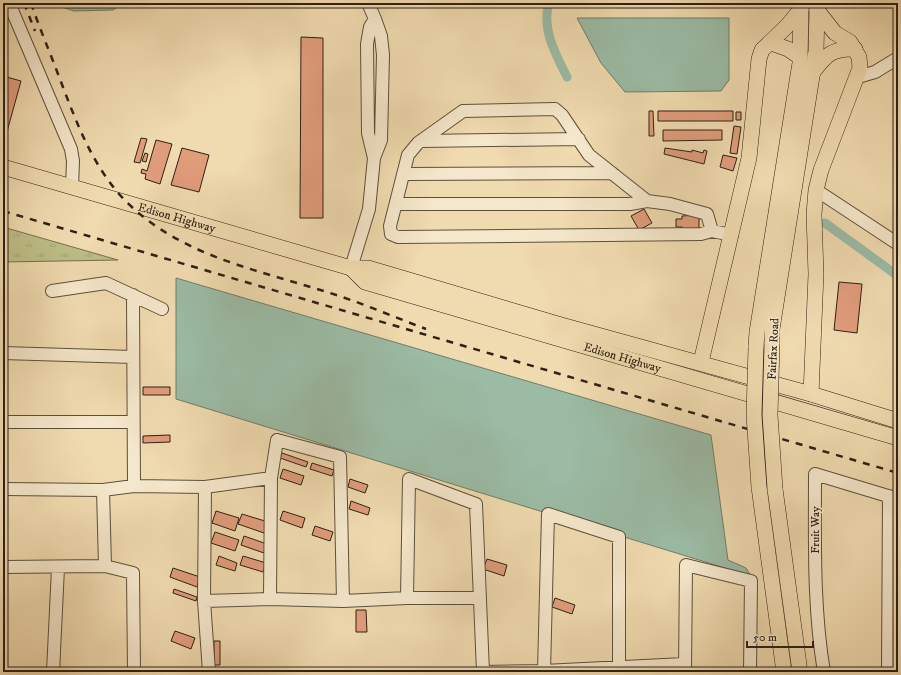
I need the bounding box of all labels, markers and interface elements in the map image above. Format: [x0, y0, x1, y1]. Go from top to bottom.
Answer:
street label: Edison Highway [136, 200, 217, 236]
street label: Fairfax Road [764, 318, 783, 380]
street label: Edison Highway [582, 339, 663, 376]
street label: Fruit Way [808, 506, 823, 554]
scale bar [747, 623, 813, 649]
text: 50 m [753, 630, 777, 645]

